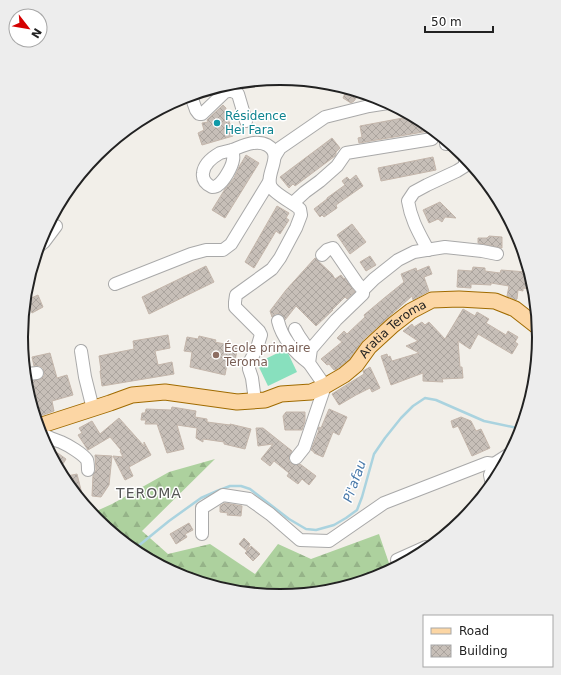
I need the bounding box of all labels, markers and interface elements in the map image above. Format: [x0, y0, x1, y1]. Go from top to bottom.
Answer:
north arrow [8, 8, 48, 48]
scale bar [425, 8, 493, 34]
text: 50 m [431, 15, 462, 29]
text: N [28, 26, 44, 40]
place label: Résidence Hei Fara [225, 109, 286, 137]
marker: Résidence Hei Fara [212, 118, 222, 128]
street label: Aratia Teroma [356, 297, 429, 361]
place label: École primaire Teroma [223, 340, 310, 369]
marker: École primaire Teroma [211, 350, 221, 360]
water label: Pi'afau [340, 458, 369, 504]
district label: TEROMA [115, 485, 182, 501]
legend [423, 615, 553, 667]
text: Road [459, 624, 489, 638]
text: Building [459, 644, 508, 658]

